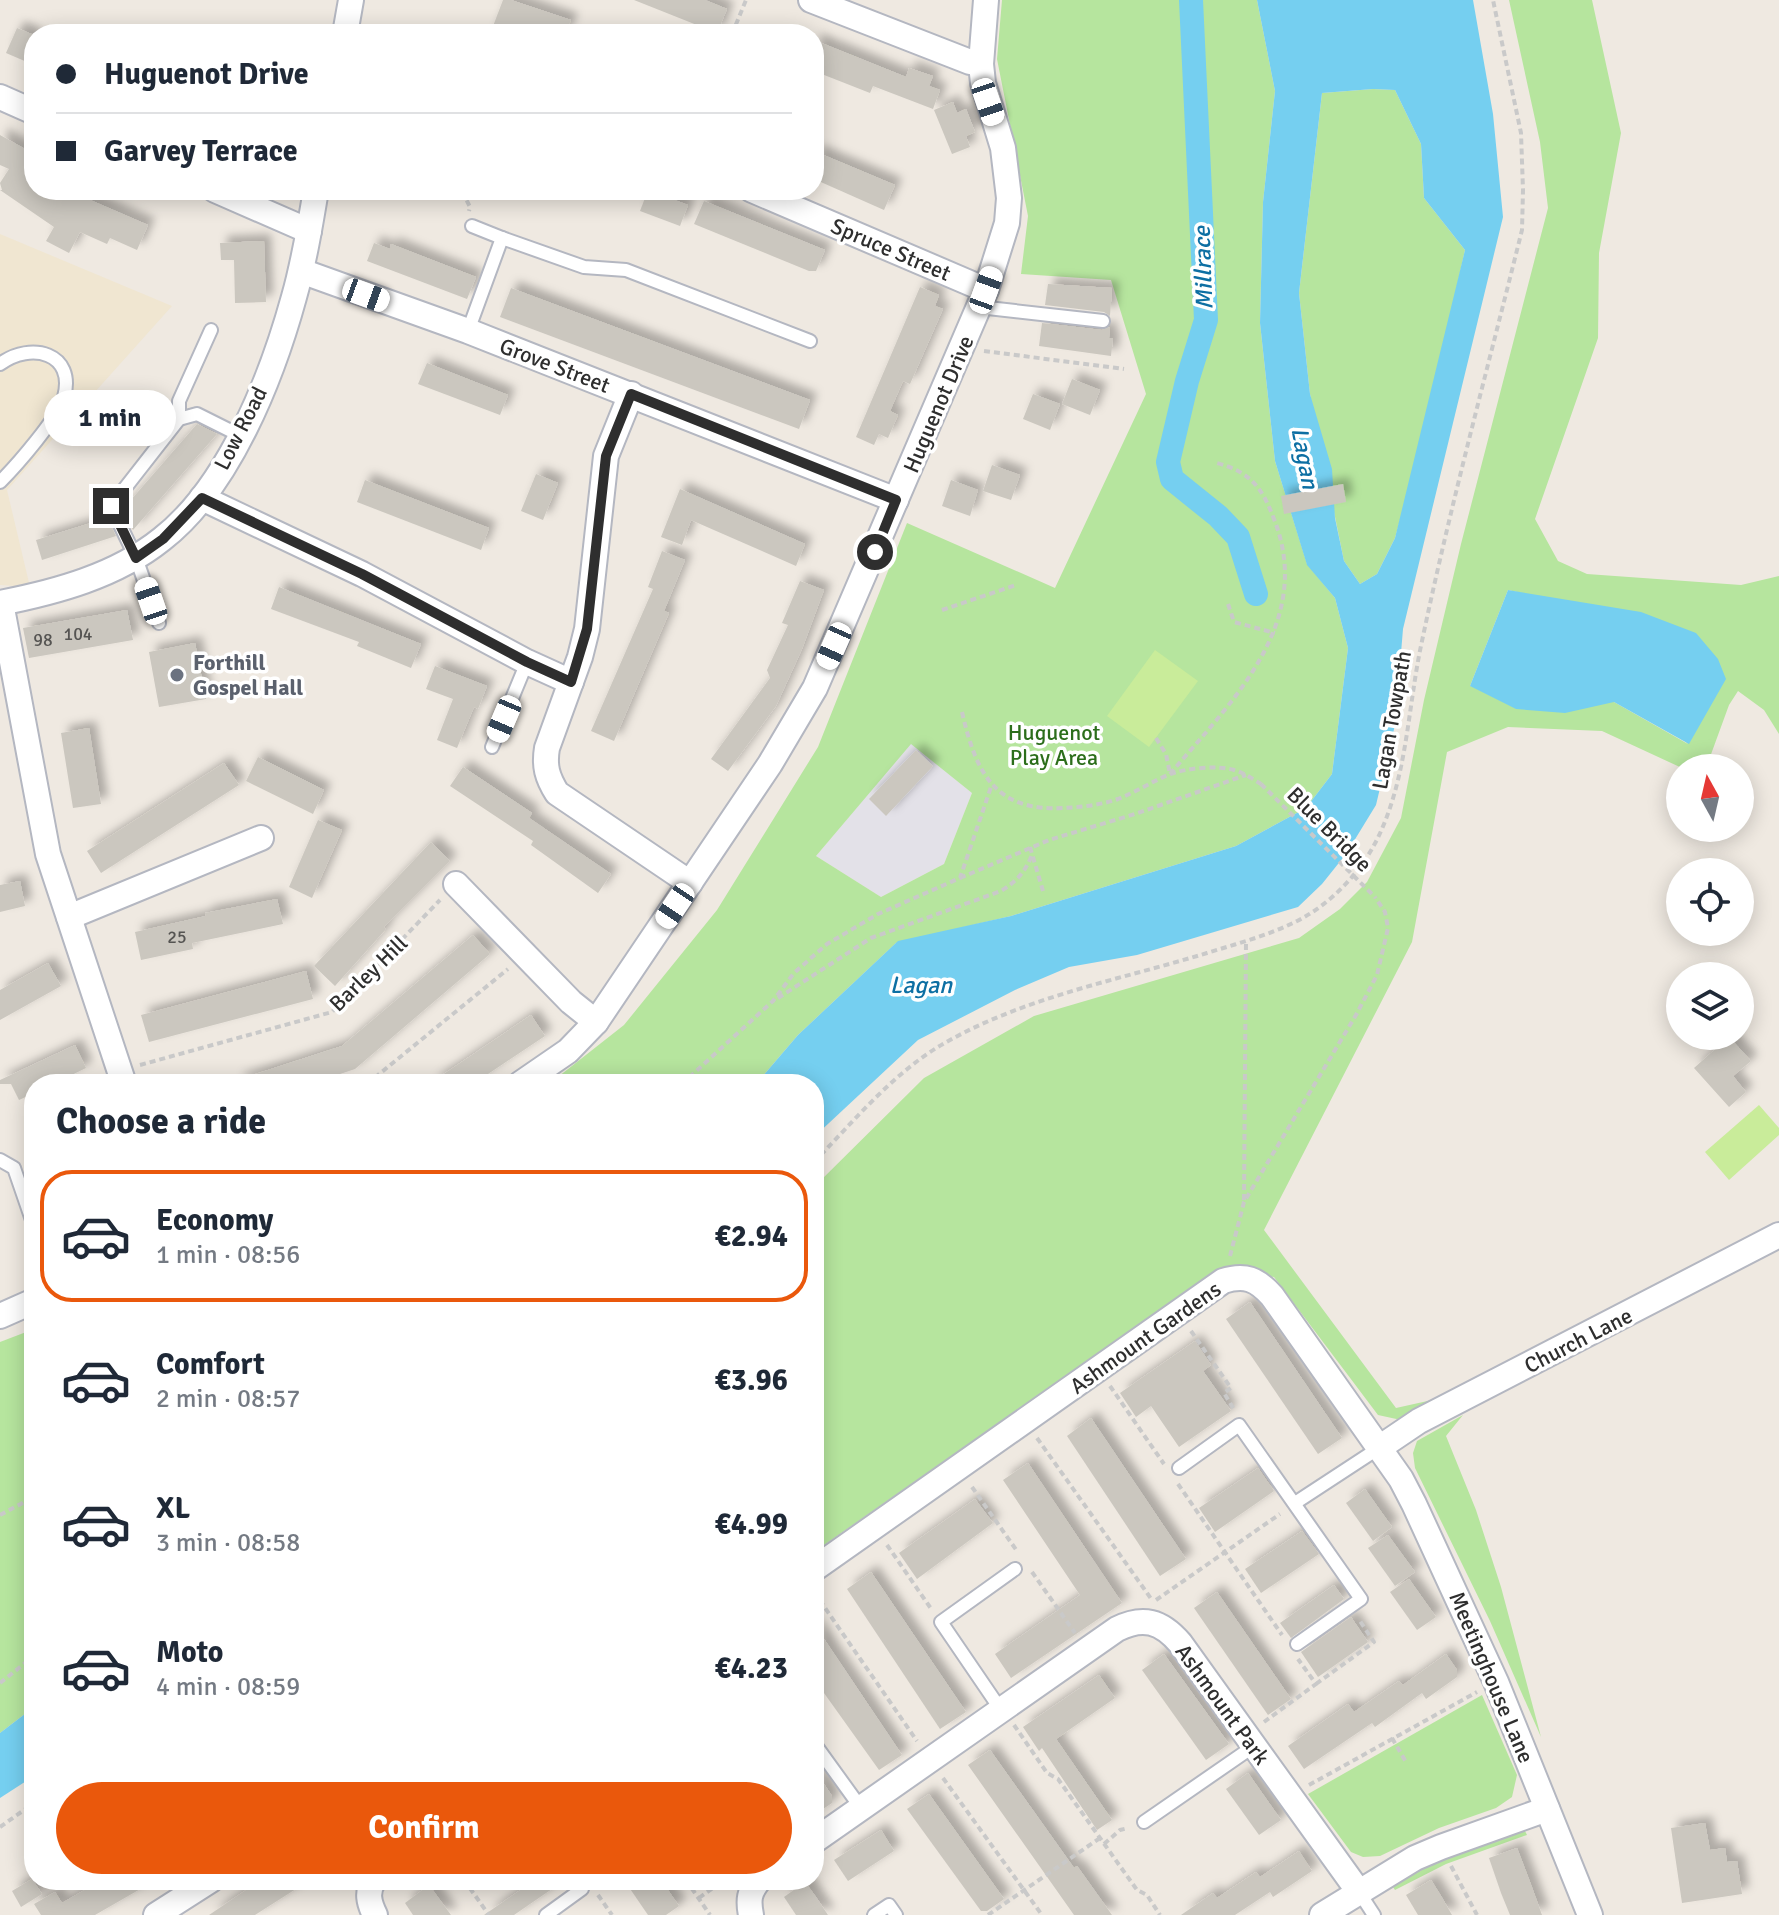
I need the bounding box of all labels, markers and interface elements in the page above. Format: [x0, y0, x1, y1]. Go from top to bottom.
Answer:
text: Huguenot Drive [104, 56, 309, 93]
car [969, 75, 1007, 129]
text: Garvey Terrace [104, 133, 298, 170]
street label: Spruce Street [827, 212, 955, 287]
water label: Millrace [1187, 225, 1219, 310]
car [967, 263, 1005, 317]
car [339, 276, 393, 314]
street label: Grove Street [496, 332, 614, 399]
street label: Huguenot Drive [897, 332, 980, 477]
street label: Low Road [208, 382, 273, 474]
callout: 1 min [45, 390, 177, 446]
text: 1 min [79, 402, 141, 434]
water label: Lagan [1284, 425, 1326, 492]
route end [93, 488, 129, 524]
route start [857, 534, 893, 570]
car [132, 574, 170, 628]
car [813, 619, 855, 673]
house number: 104 [63, 623, 93, 645]
house number: 98 [33, 629, 53, 651]
place label: Forthill Gospel Hall [193, 649, 303, 701]
street label: Lagan Towpath [1366, 649, 1417, 792]
marker: Forthill Gospel Hall [168, 666, 186, 684]
car [484, 692, 524, 746]
park label: Huguenot Play Area [1008, 719, 1101, 771]
north arrow [1666, 754, 1754, 842]
map controls [1666, 754, 1754, 1050]
street label: Blue Bridge [1282, 781, 1378, 877]
button: locate [1666, 858, 1754, 946]
car [652, 879, 698, 933]
house number: 25 [167, 926, 187, 948]
street label: Barley Hill [324, 930, 413, 1017]
button: layers [1666, 962, 1754, 1050]
water label: Lagan [890, 970, 953, 1000]
text: Choose a ride [56, 1099, 266, 1144]
icon: car [60, 1200, 132, 1272]
text: Economy [156, 1202, 273, 1239]
text: €2.94 [715, 1218, 788, 1255]
text: 1 min · 08:56 [156, 1239, 300, 1271]
street label: Ashmount Gardens [1065, 1275, 1226, 1400]
street label: Church Lane [1520, 1302, 1637, 1379]
icon: car [60, 1344, 132, 1416]
text: Comfort [156, 1346, 265, 1383]
text: €3.96 [715, 1362, 788, 1399]
text: 2 min · 08:57 [156, 1383, 300, 1415]
icon: car [60, 1488, 132, 1560]
text: XL [156, 1490, 190, 1527]
text: €4.99 [715, 1506, 788, 1543]
text: 3 min · 08:58 [156, 1527, 300, 1559]
street label: Meetinghouse Lane [1443, 1587, 1540, 1767]
icon: car [60, 1632, 132, 1704]
text: Moto [156, 1634, 223, 1671]
street label: Ashmount Park [1170, 1639, 1276, 1770]
text: €4.23 [715, 1650, 788, 1687]
text: 4 min · 08:59 [156, 1671, 300, 1703]
button: Confirm [56, 1782, 792, 1874]

